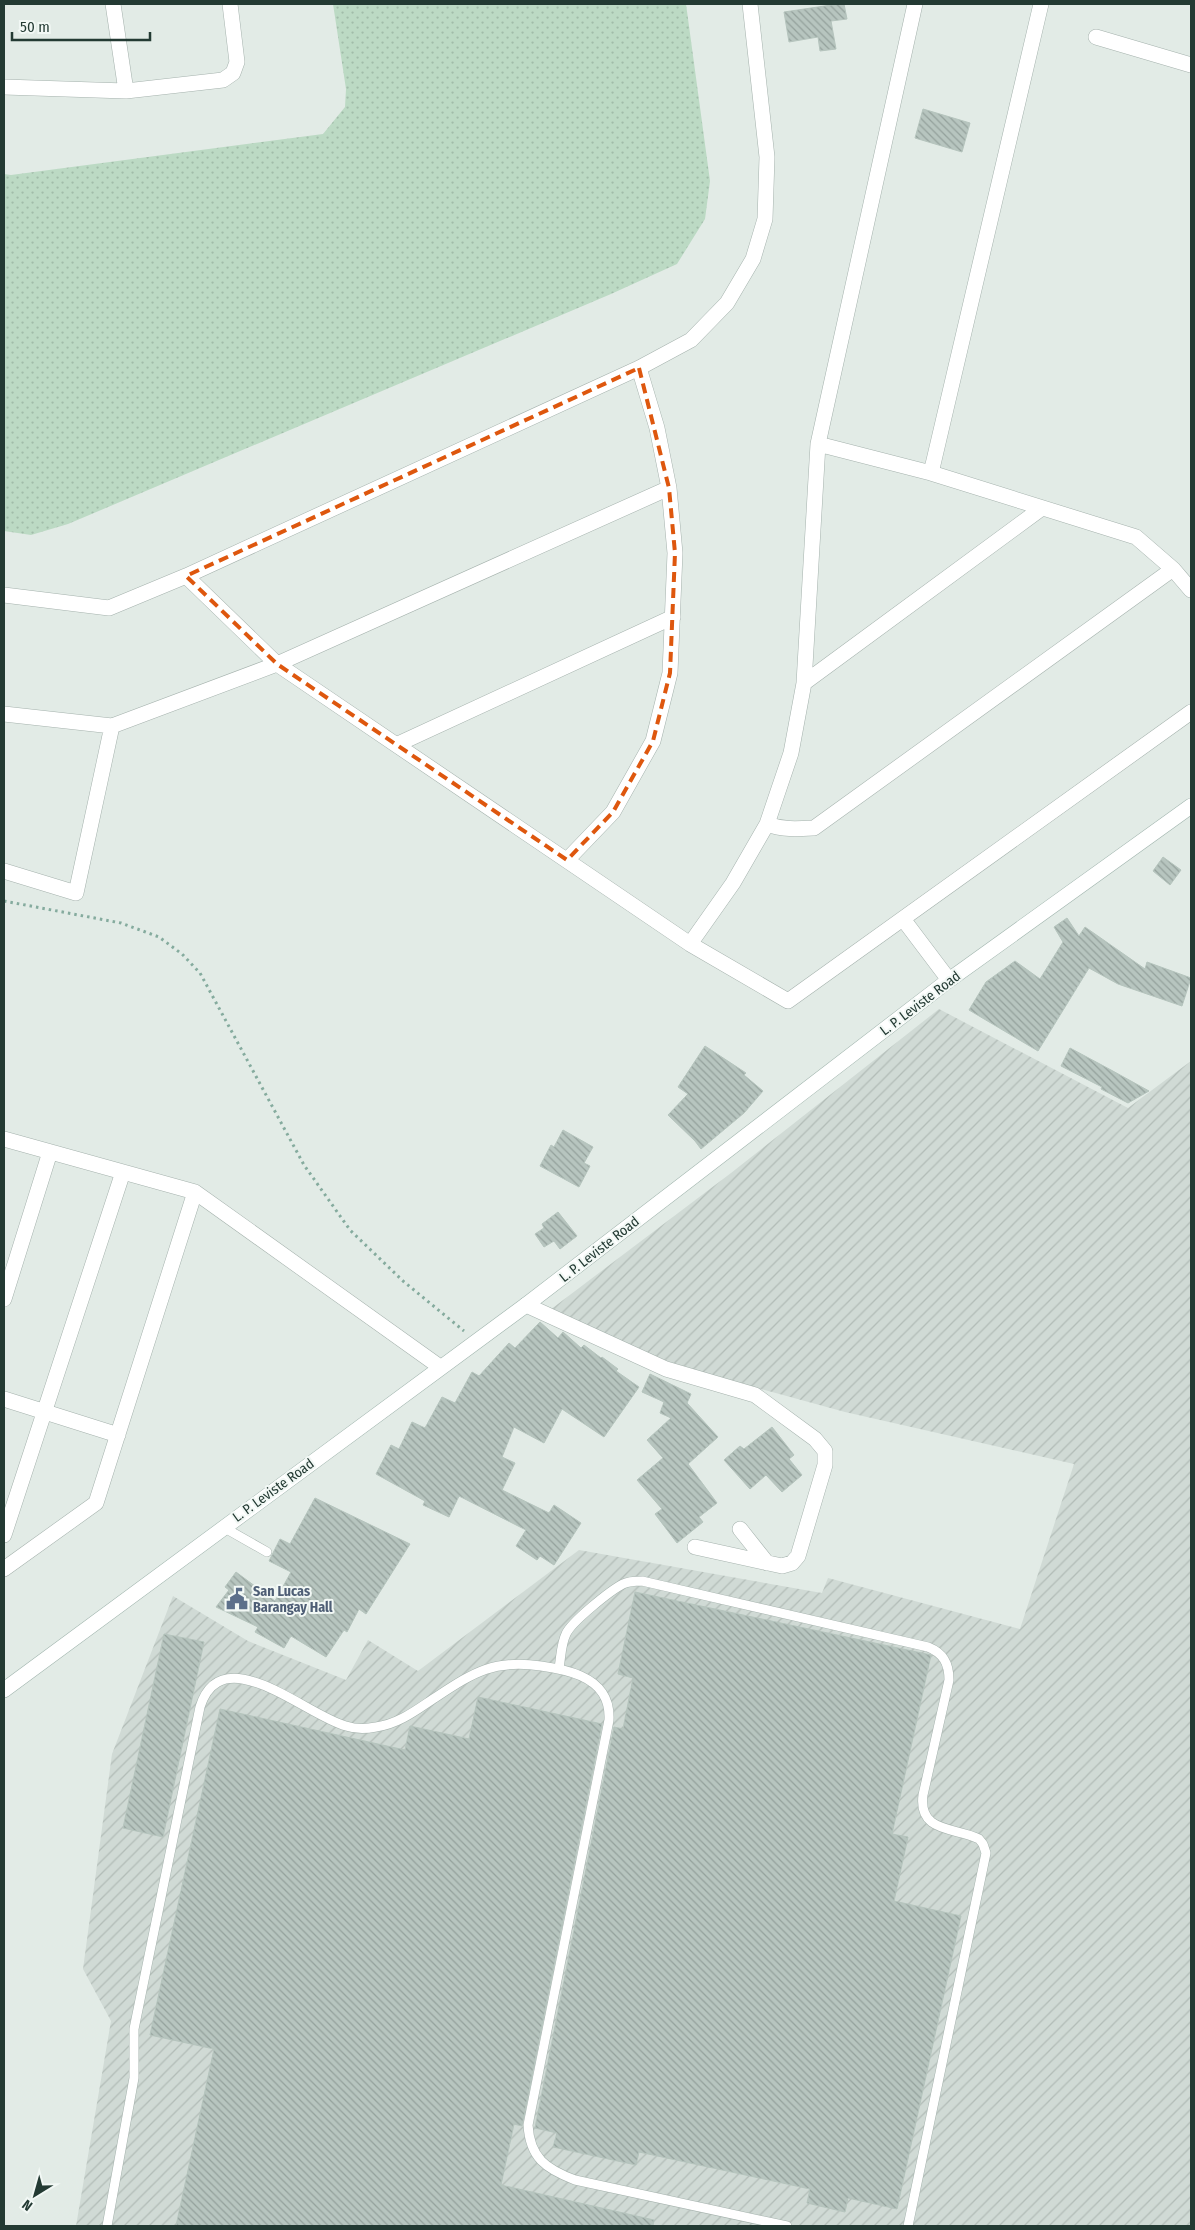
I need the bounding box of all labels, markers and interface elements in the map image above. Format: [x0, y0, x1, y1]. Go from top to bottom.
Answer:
scale bar [12, 10, 150, 42]
text: 50 m [20, 18, 50, 36]
street label: L. P. Leviste Road [877, 968, 964, 1039]
street label: L. P. Leviste Road [556, 1213, 643, 1286]
street label: L. P. Leviste Road [229, 1455, 317, 1526]
place label: San Lucas Barangay Hall [253, 1583, 333, 1616]
public building icon: San Lucas Barangay Hall [224, 1586, 250, 1612]
north arrow [10, 2170, 60, 2220]
text: N [19, 2196, 36, 2214]

